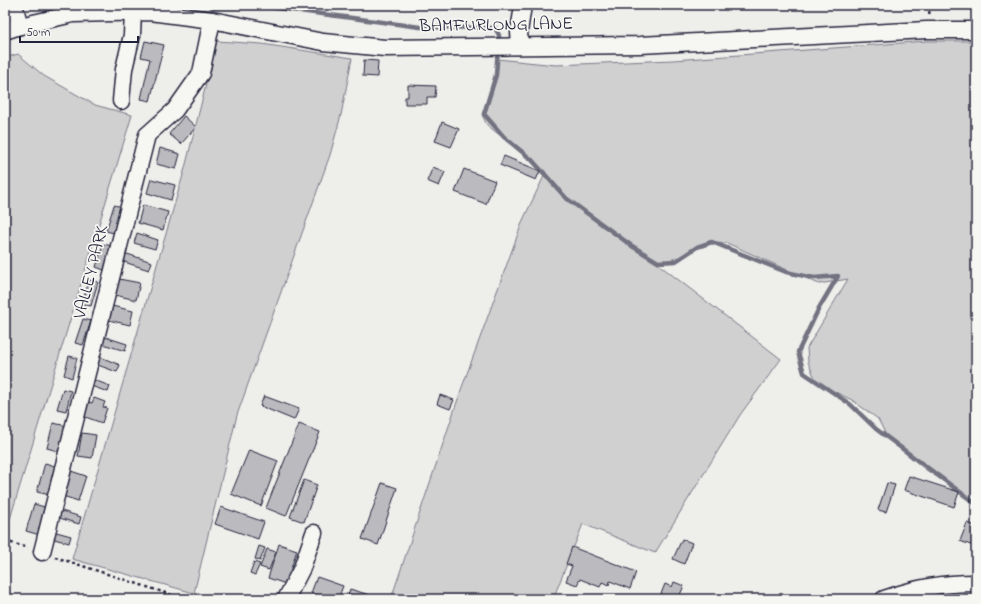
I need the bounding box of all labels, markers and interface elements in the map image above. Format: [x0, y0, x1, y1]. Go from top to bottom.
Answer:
street label: BAMFURLONG LANE [418, 12, 573, 40]
scale bar [20, 18, 138, 44]
text: 50 m [26, 24, 50, 42]
street label: VALLEY PARK [68, 222, 116, 323]

